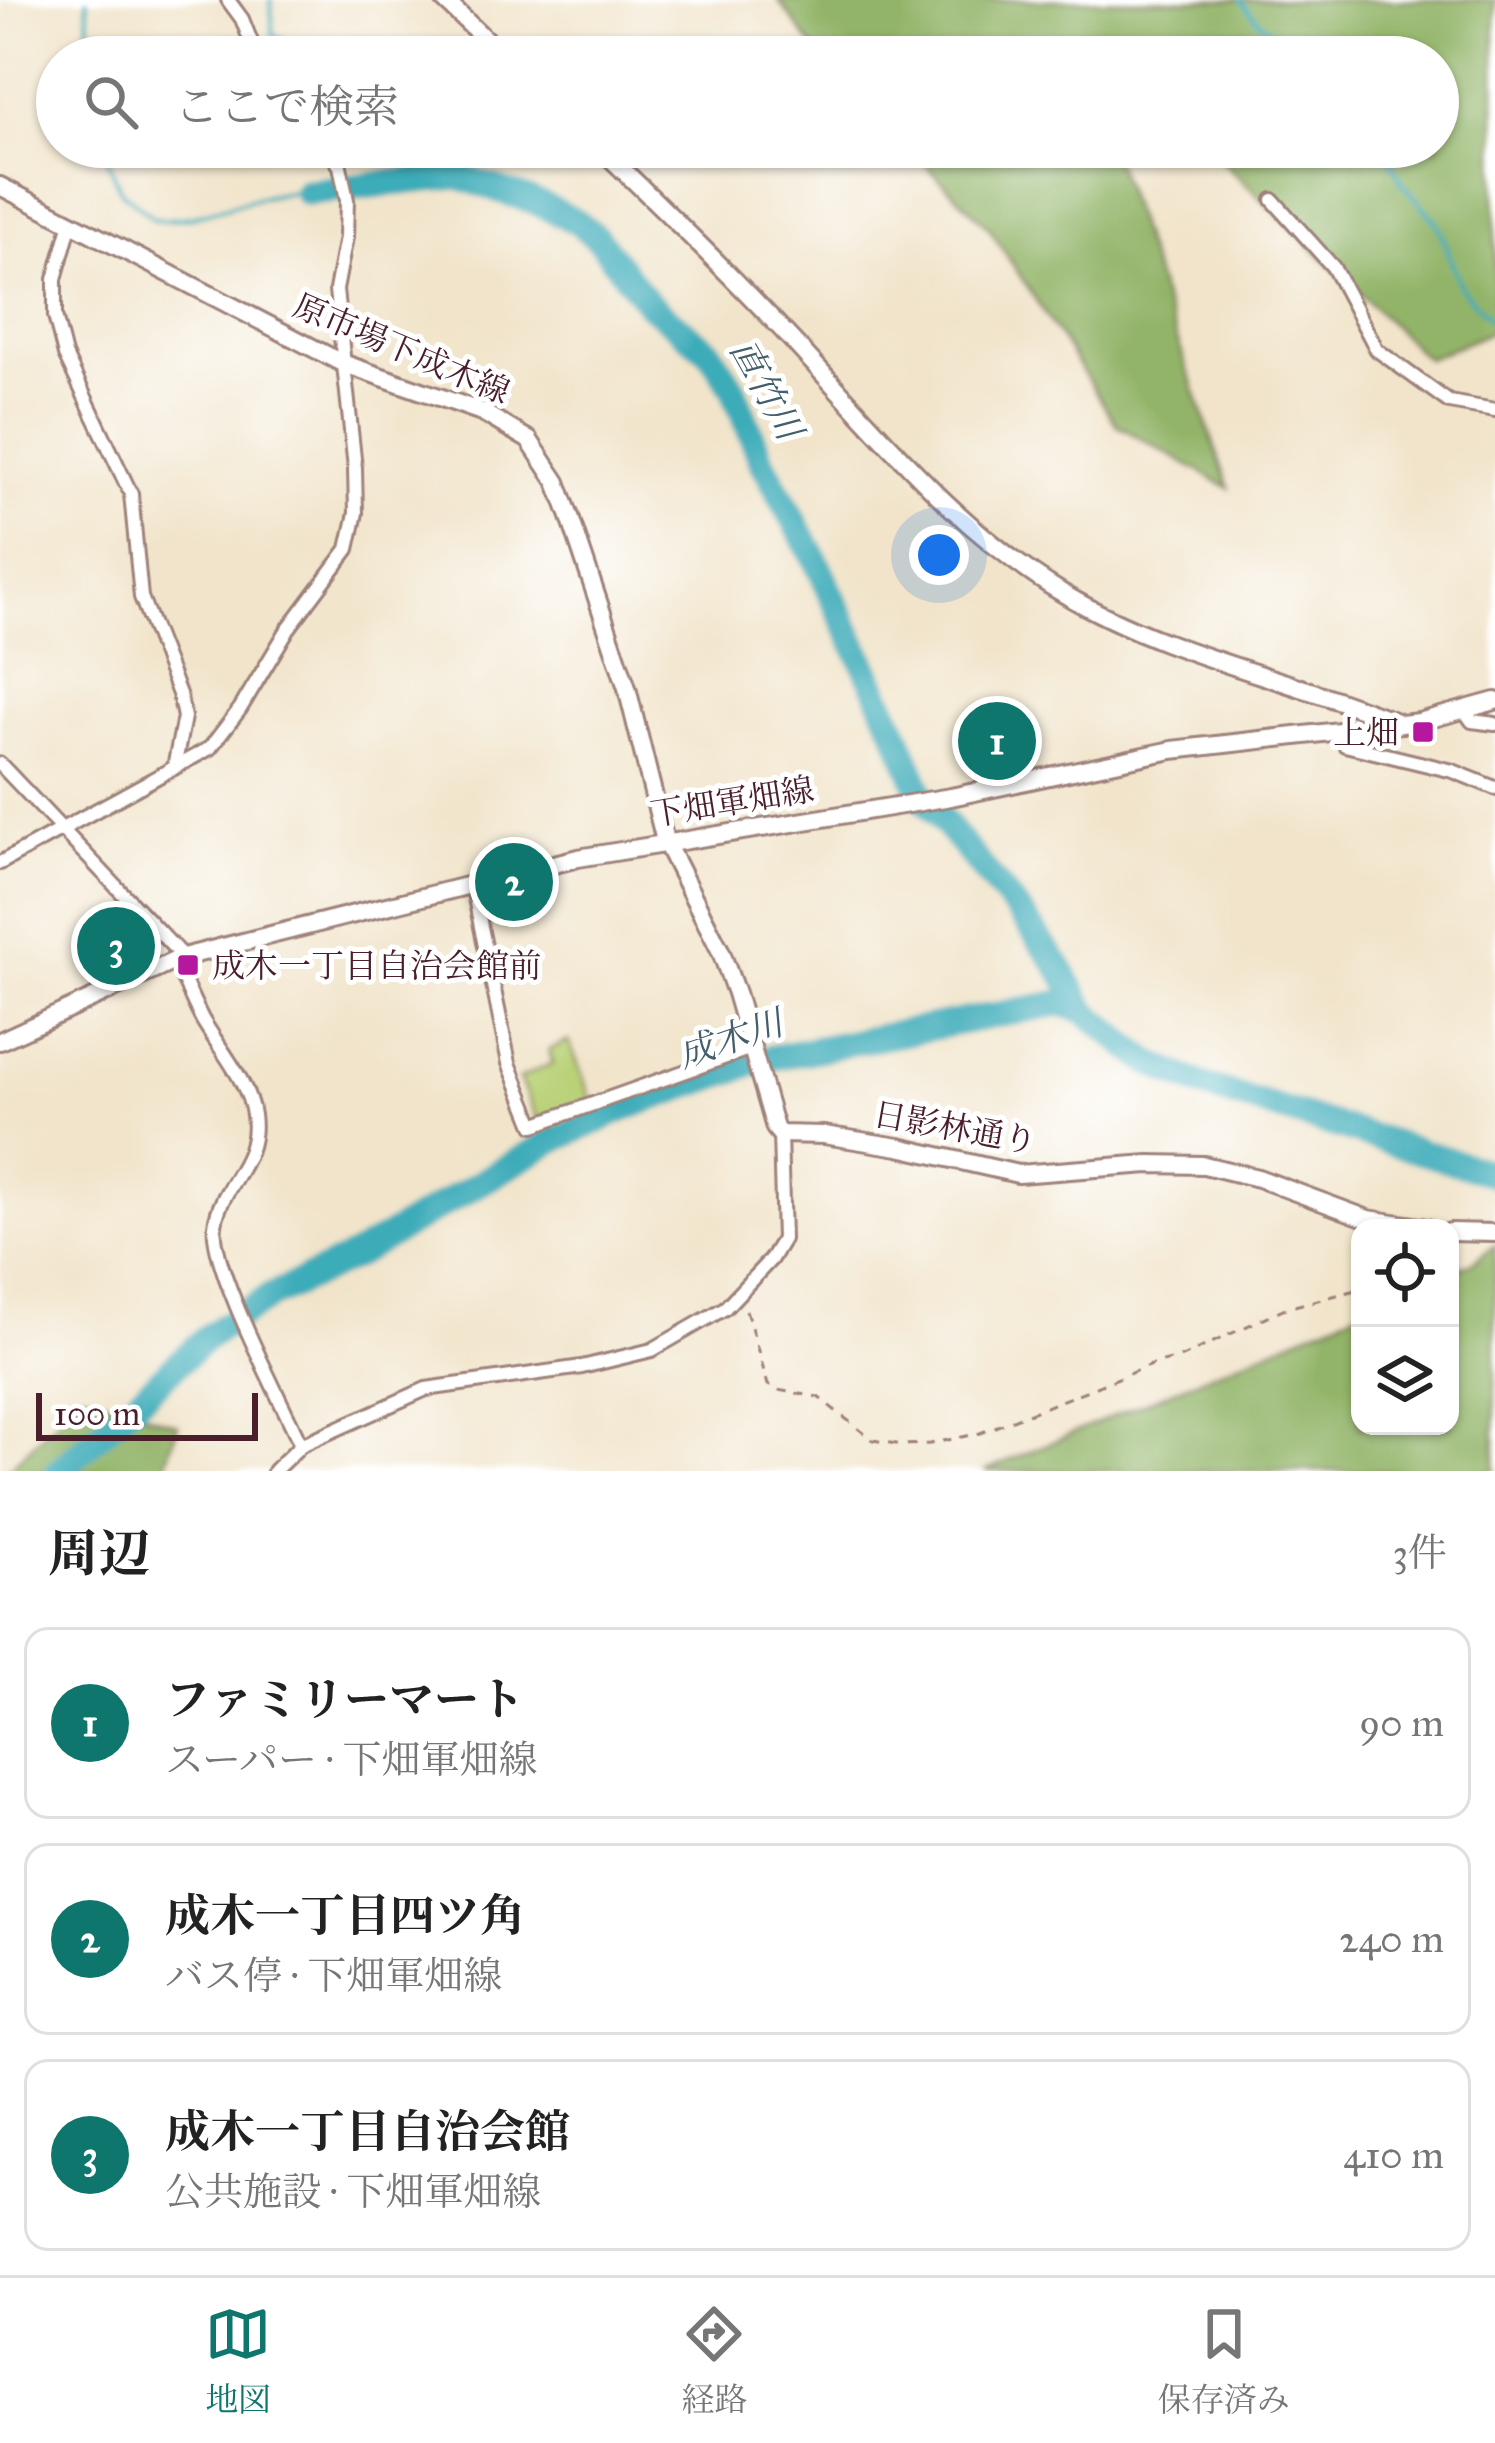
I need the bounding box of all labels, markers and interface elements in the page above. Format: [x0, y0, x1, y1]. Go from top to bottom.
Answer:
search box [36, 36, 1459, 168]
icon: search [78, 69, 144, 135]
text: ここで検索 [174, 79, 399, 134]
street label: 原市場下成木線 [287, 285, 516, 412]
water label: 直竹川 [721, 332, 813, 451]
your location [909, 525, 969, 585]
pin: 1 [958, 696, 1036, 786]
place label: 上畑 [1333, 713, 1399, 753]
marker: 上畑 [1410, 719, 1436, 745]
street label: 下畑軍畑線 [648, 769, 817, 835]
pin: 2 [475, 837, 553, 927]
pin: 3 [77, 901, 155, 991]
place label: 成木一丁目自治会館前 [212, 946, 542, 986]
marker: 成木一丁目自治会館前 [175, 952, 201, 978]
water label: 成木川 [672, 999, 792, 1077]
street label: 日影林通り [870, 1094, 1040, 1162]
map controls [1351, 1219, 1459, 1435]
button: locate [1351, 1219, 1459, 1327]
button: layers [1351, 1327, 1459, 1435]
scale bar [36, 1387, 258, 1440]
text: 100 m [54, 1394, 140, 1434]
text: 周辺 [48, 1523, 150, 1585]
text: 3件 [1392, 1529, 1447, 1577]
text: ファミリーマート [165, 1672, 524, 1727]
text: 1 [82, 1699, 98, 1747]
text: 90 m [1359, 1699, 1444, 1747]
text: スーパー · 下畑軍畑線 [165, 1736, 537, 1784]
text: 成木一丁目四ツ角 [165, 1888, 525, 1943]
text: 2 [80, 1915, 100, 1963]
text: 240 m [1339, 1915, 1444, 1963]
text: バス停 · 下畑軍畑線 [165, 1952, 502, 2000]
text: 成木一丁目自治会館 [165, 2104, 570, 2159]
text: 3 [82, 2131, 98, 2179]
text: 410 m [1343, 2131, 1444, 2179]
text: 公共施設 · 下畑軍畑線 [165, 2168, 541, 2216]
tab: 地図 [205, 2301, 271, 2420]
tab: 経路 [681, 2301, 747, 2420]
tab: 保存済み [1158, 2301, 1290, 2420]

